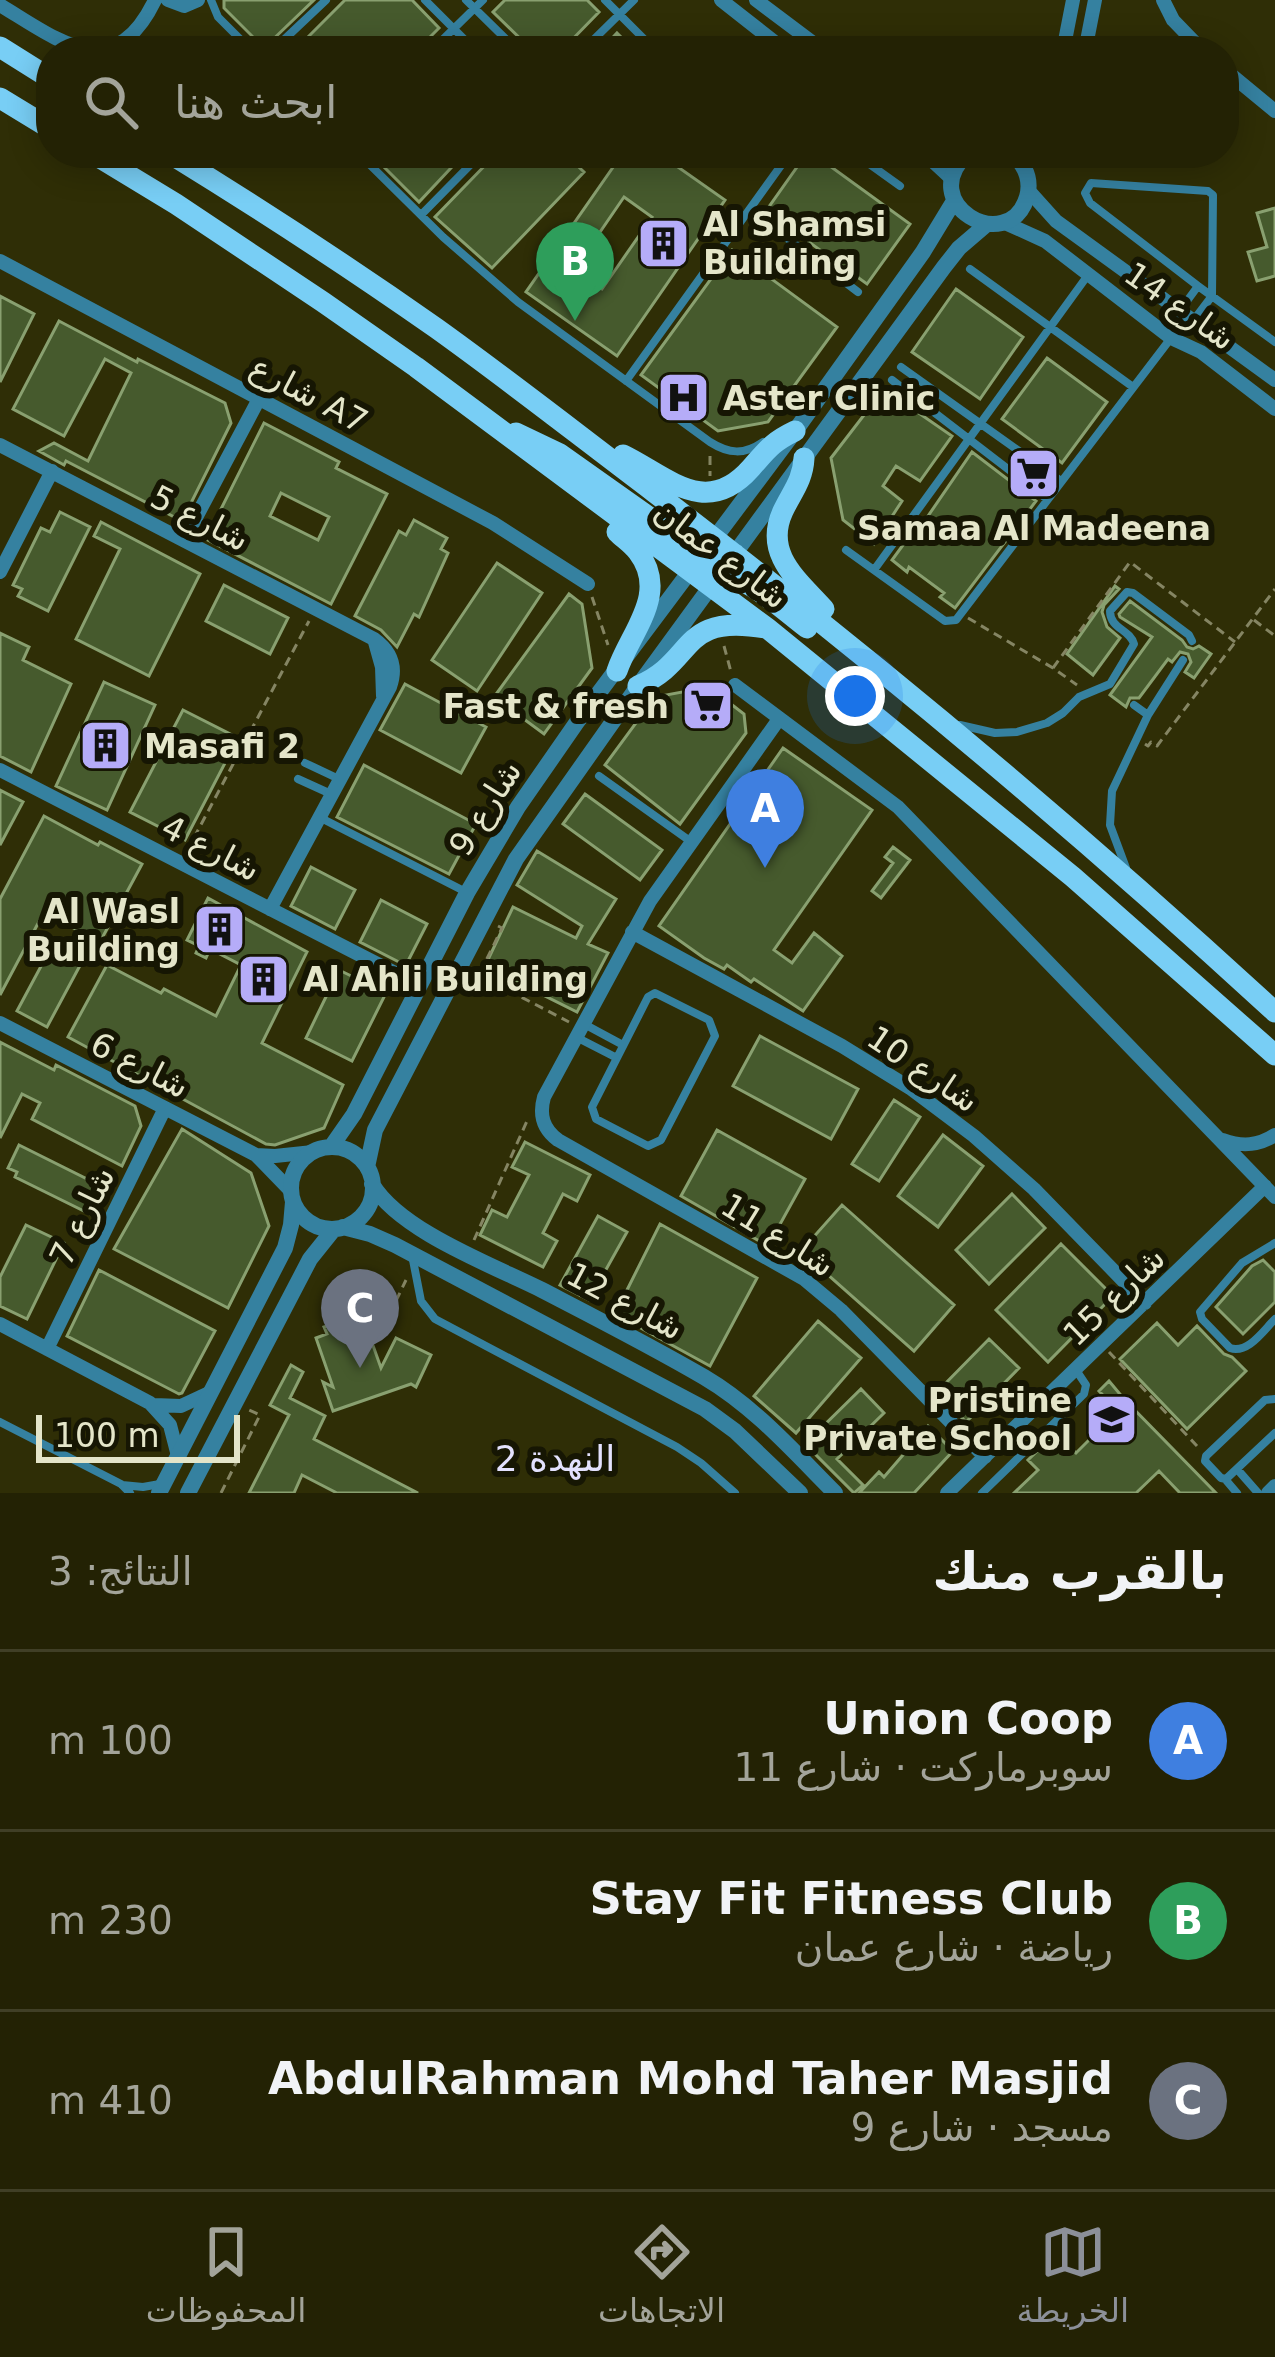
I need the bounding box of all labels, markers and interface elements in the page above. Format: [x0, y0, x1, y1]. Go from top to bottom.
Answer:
search box [36, 36, 1239, 168]
icon: search [78, 69, 144, 135]
text: ابحث هنا [174, 76, 338, 129]
place label: Al Shamsi Building [703, 205, 886, 282]
building icon: Al Shamsi Building [636, 215, 692, 271]
pin: B [536, 222, 614, 321]
street label: شارع 14 [1117, 254, 1243, 358]
street label: شارع A7 [244, 347, 374, 441]
hospital icon: Aster Clinic [656, 370, 712, 426]
place label: Aster Clinic [723, 379, 935, 418]
supermarket icon: Samaa Al Madeena [1006, 446, 1062, 502]
street label: شارع 5 [144, 477, 256, 559]
street label: شارع عمان [647, 491, 795, 617]
place label: Samaa Al Madeena [857, 509, 1211, 548]
your location [825, 666, 885, 726]
supermarket icon: Fast & fresh [680, 678, 736, 734]
place label: Fast & fresh [443, 687, 669, 726]
building icon: Masafi 2 [77, 718, 133, 774]
place label: Masafi 2 [144, 727, 300, 766]
street label: شارع 9 [441, 753, 529, 863]
pin: A [726, 769, 804, 868]
street label: شارع 4 [155, 807, 267, 889]
place label: Al Wasl Building [27, 892, 180, 969]
building icon: Al Wasl Building [191, 902, 247, 958]
building icon: Al Ahli Building [236, 951, 292, 1007]
place label: Al Ahli Building [303, 960, 588, 999]
street label: شارع 10 [860, 1018, 986, 1120]
street label: شارع 6 [84, 1024, 196, 1106]
street label: شارع 7 [41, 1160, 123, 1272]
street label: شارع 11 [714, 1185, 842, 1285]
street label: شارع 15 [1055, 1238, 1173, 1354]
street label: شارع 12 [560, 1254, 690, 1348]
pin: C [321, 1269, 399, 1368]
place label: Pristine Private School [803, 1381, 1072, 1458]
school or university icon: Pristine Private School [1083, 1391, 1139, 1447]
scale bar [36, 1409, 240, 1462]
text: 100 m [54, 1416, 160, 1455]
district label: النهدة 2 [495, 1438, 615, 1480]
text: بالقرب منك [932, 1542, 1227, 1601]
text: النتائج: 3 [48, 1549, 193, 1594]
text: Union Coop [823, 1692, 1113, 1745]
text: 100 m [48, 1718, 173, 1763]
text: A [1173, 1718, 1203, 1763]
text: سوبرماركت · شارع 11 [733, 1745, 1113, 1790]
text: Stay Fit Fitness Club [590, 1872, 1113, 1925]
text: 230 m [48, 1898, 173, 1943]
text: B [1173, 1898, 1203, 1943]
text: رياضة · شارع عمان [795, 1925, 1113, 1970]
text: AbdulRahman Mohd Taher Masjid [268, 2052, 1113, 2105]
text: 410 m [48, 2078, 173, 2123]
text: C [1174, 2078, 1202, 2123]
text: مسجد · شارع 9 [851, 2105, 1113, 2150]
tab: المحفوظات [146, 2219, 307, 2330]
tab: الاتجاهات [598, 2219, 725, 2330]
tab: الخريطة [1017, 2219, 1129, 2330]

